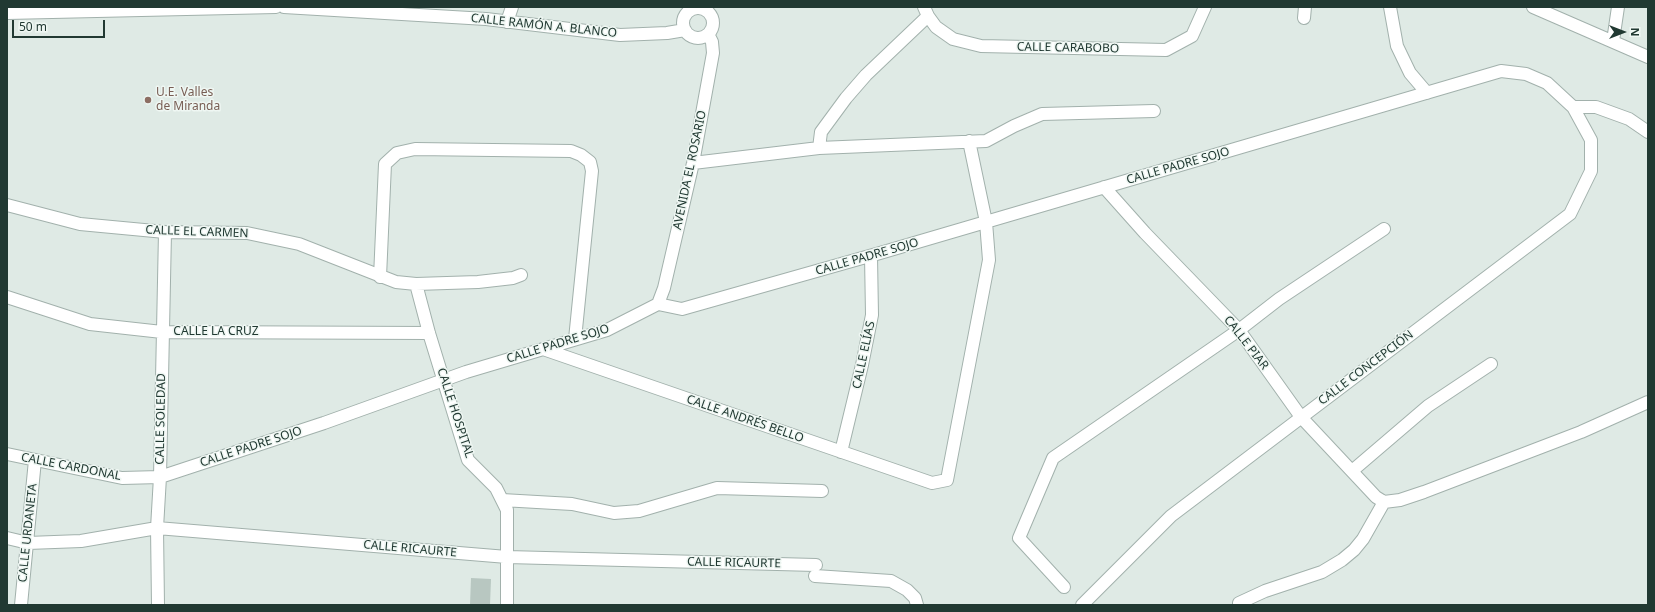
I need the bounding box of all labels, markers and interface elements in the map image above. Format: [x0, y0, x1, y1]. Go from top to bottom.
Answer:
street label: CALLE RAMÓN A. BLANCO [470, 11, 618, 41]
scale bar [14, 12, 107, 38]
north arrow [1603, 12, 1643, 52]
text: 50 m [19, 18, 47, 35]
text: N [1628, 28, 1643, 36]
street label: CALLE CARABOBO [1017, 40, 1119, 56]
place label: U.E. Valles de Miranda [156, 86, 220, 114]
marker: U.E. Valles de Miranda [143, 95, 153, 105]
street label: AVENIDA EL ROSARIO [670, 109, 710, 231]
street label: CALLE PADRE SOJO [1125, 144, 1231, 188]
street label: CALLE EL CARMEN [145, 223, 249, 241]
street label: CALLE PADRE SOJO [814, 235, 920, 279]
street label: CALLE PIAR [1221, 313, 1271, 373]
street label: CALLE ELÍAS [850, 320, 878, 390]
street label: CALLE PADRE SOJO [505, 322, 611, 366]
street label: CALLE LA CRUZ [173, 325, 259, 339]
street label: CALLE CONCEPCIÓN [1316, 328, 1416, 408]
street label: CALLE HOSPITAL [434, 366, 476, 460]
street label: CALLE SOLEDAD [153, 373, 169, 465]
street label: CALLE ANDRÉS BELLO [684, 392, 806, 446]
street label: CALLE PADRE SOJO [198, 424, 304, 470]
street label: CALLE CARDONAL [20, 450, 122, 484]
street label: CALLE URDANETA [16, 483, 40, 583]
street label: CALLE RICAURTE [363, 538, 457, 560]
street label: CALLE RICAURTE [687, 555, 781, 571]

